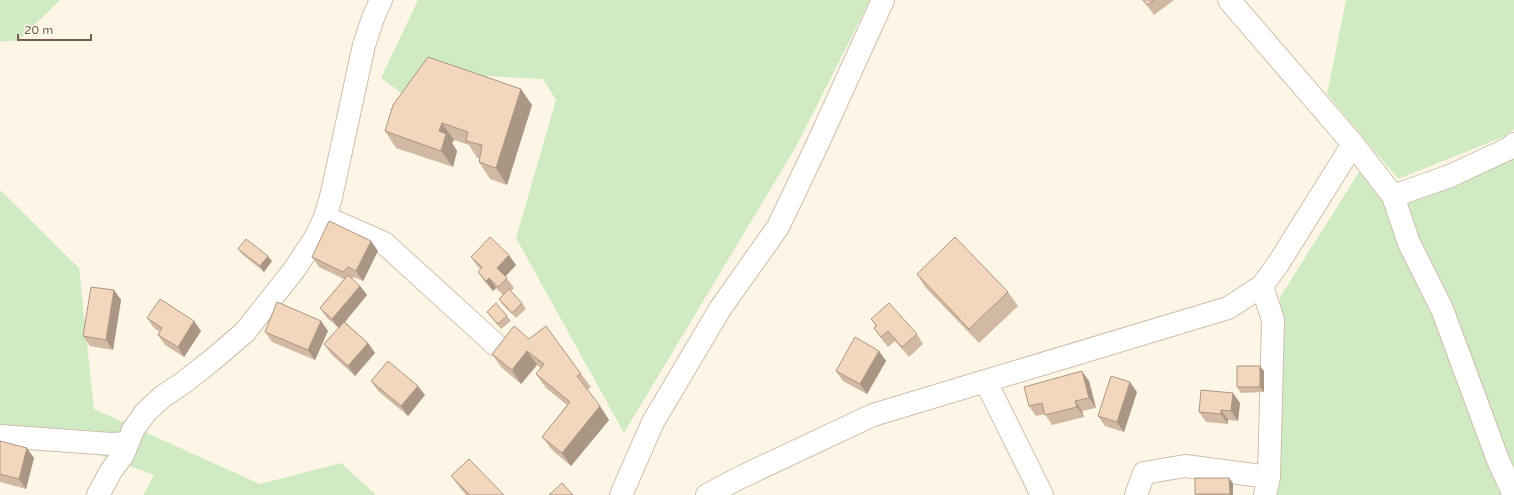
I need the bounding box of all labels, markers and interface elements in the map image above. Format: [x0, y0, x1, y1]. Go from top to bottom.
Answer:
scale bar [18, 16, 91, 42]
text: 20 m [24, 23, 53, 37]

